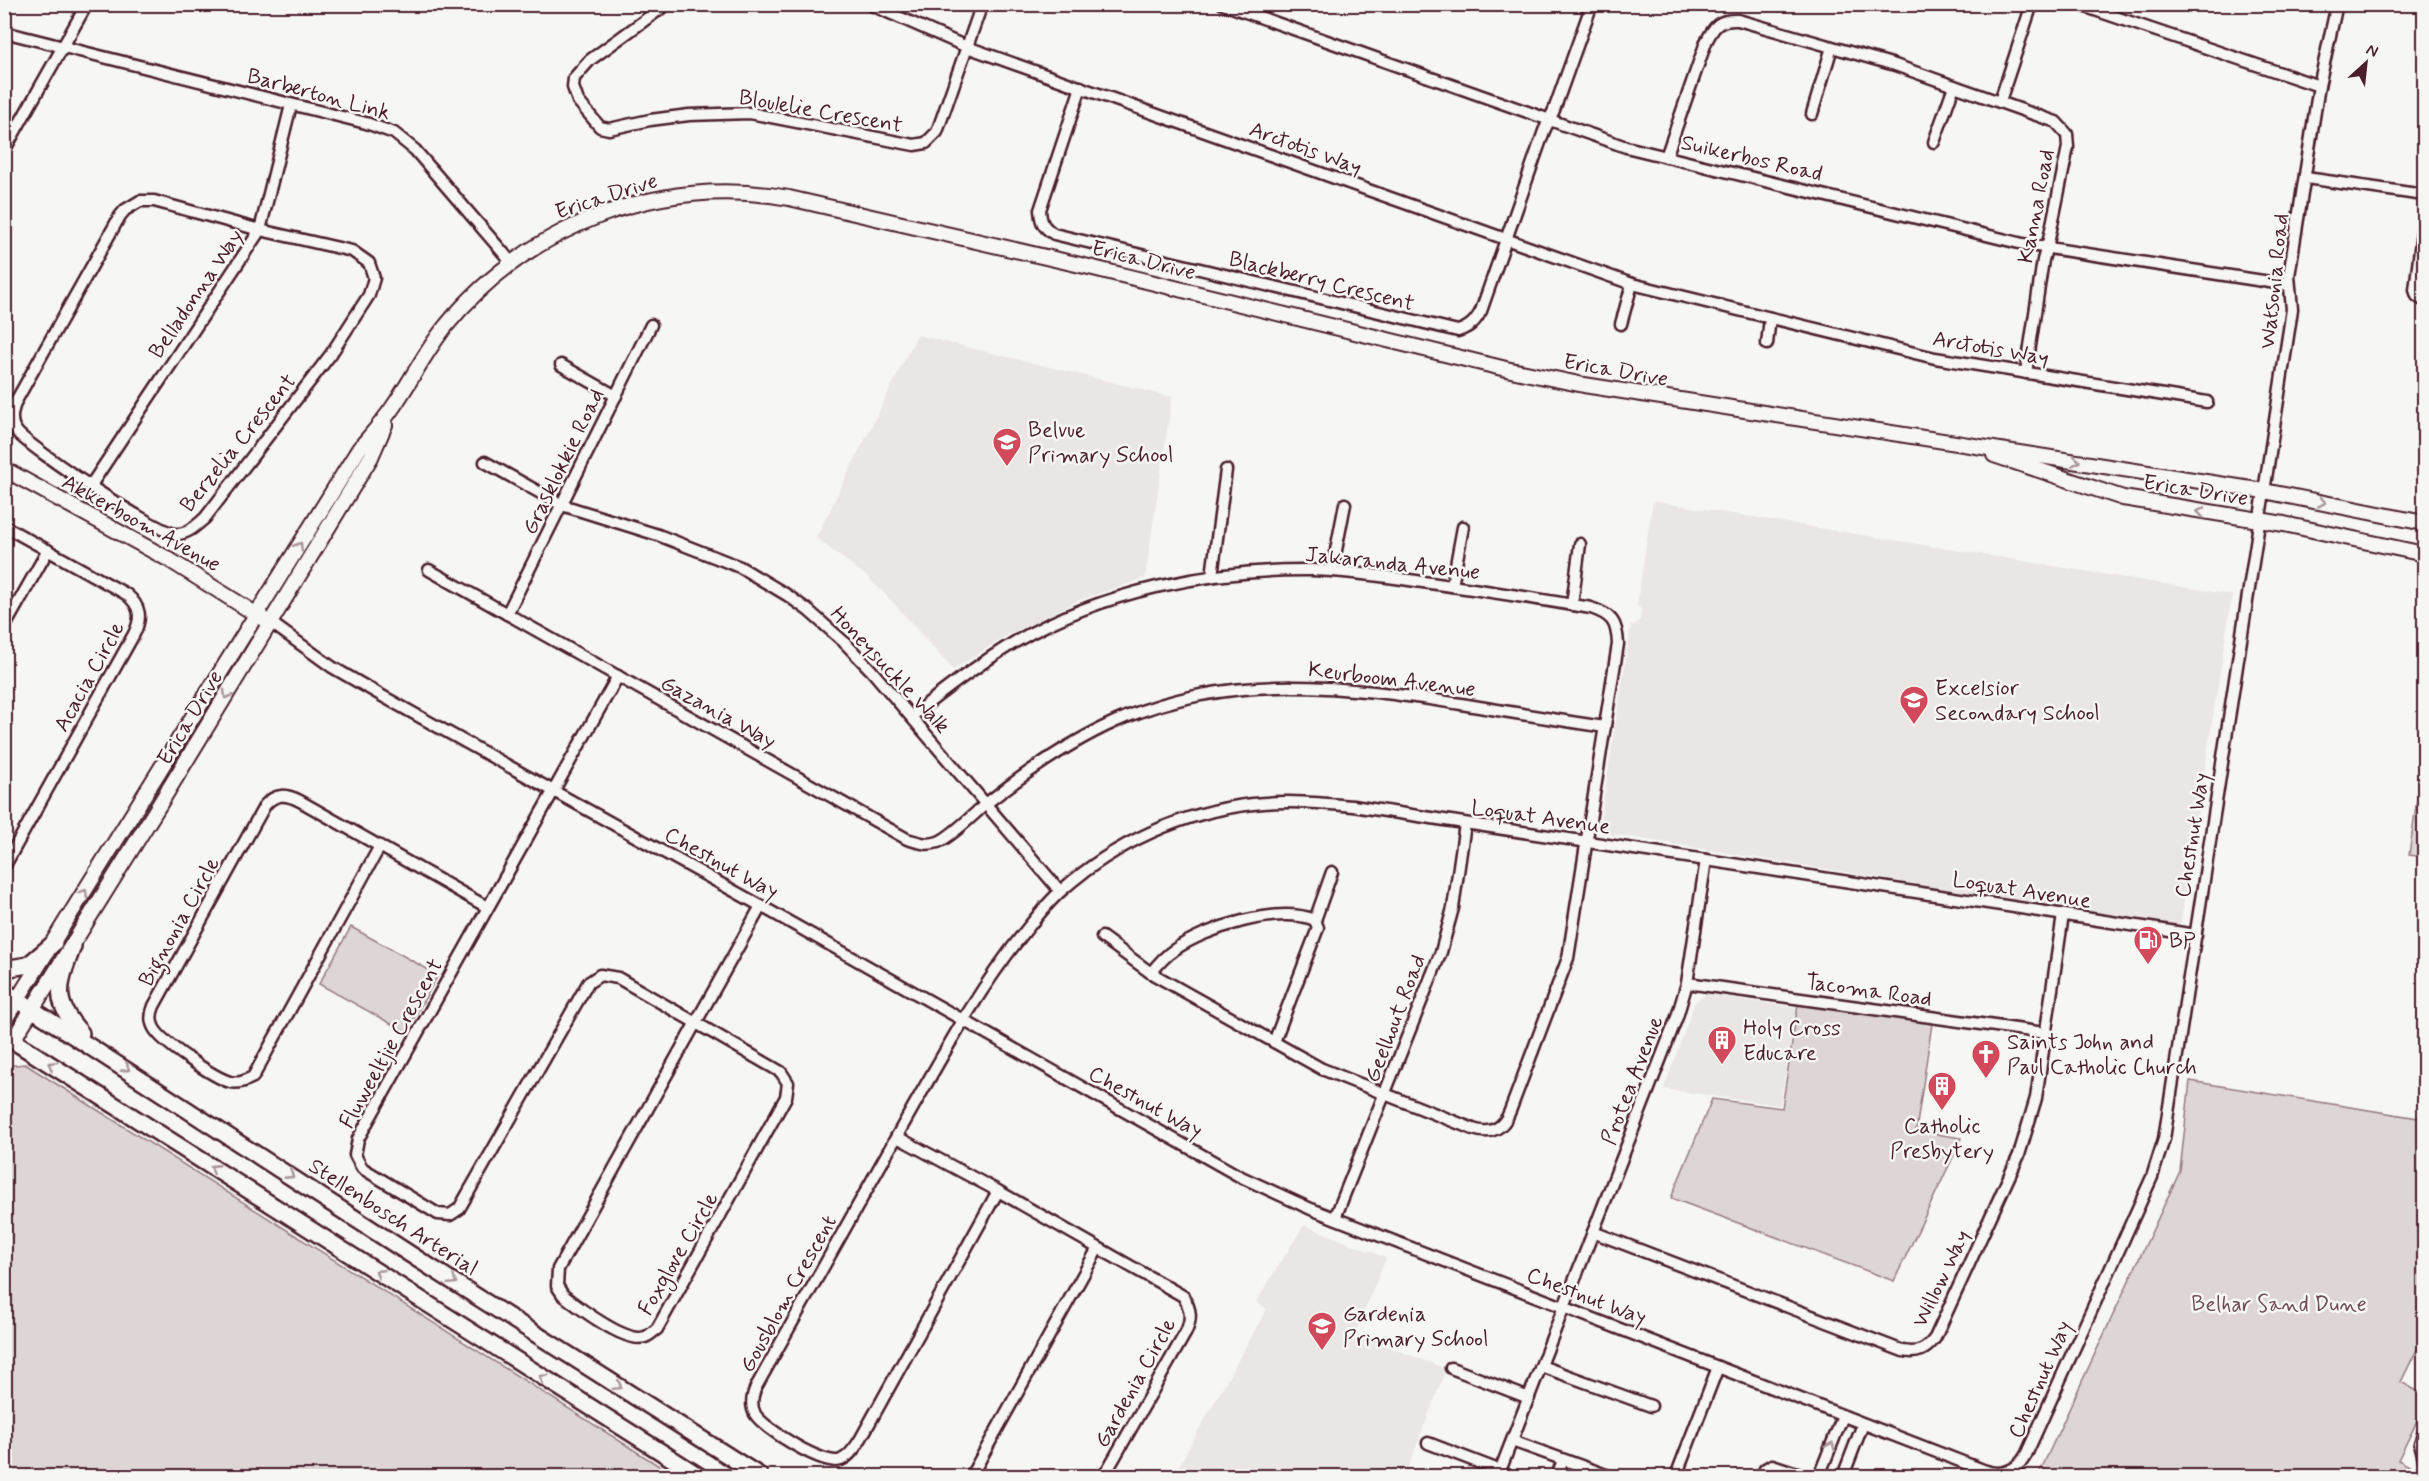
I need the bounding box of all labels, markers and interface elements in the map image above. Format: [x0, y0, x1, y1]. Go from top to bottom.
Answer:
north arrow [2336, 33, 2396, 93]
text: N [2363, 39, 2382, 63]
street label: Barberton Link [244, 62, 393, 127]
street label: Bloulelie Crescent [737, 84, 905, 140]
street label: Arctotis Way [1245, 116, 1365, 182]
street label: Suikerbos Road [1678, 129, 1825, 189]
street label: Kanna Road [2012, 147, 2062, 266]
street label: Erica Drive [552, 167, 661, 227]
street label: Watsonia Road [2254, 212, 2296, 350]
street label: Belladonna Way [143, 224, 250, 364]
street label: Erica Drive [1089, 235, 1198, 287]
street label: Blackberry Crescent [1226, 245, 1417, 319]
street label: Arctotis Way [1930, 325, 2051, 373]
street label: Erica Drive [1561, 348, 1670, 394]
street label: Berzelia Crescent [174, 368, 303, 518]
street label: Grasklokkie Road [516, 384, 611, 539]
place label: Belvue Primary School [1028, 417, 1173, 470]
school or university icon: Belvue Primary School [991, 426, 1023, 468]
one-way arrow [2072, 455, 2081, 467]
street label: Akkerboom Avenue [57, 468, 225, 579]
street label: Erica Drive [2141, 469, 2250, 513]
one-way arrow [2317, 495, 2327, 508]
one-way arrow [2197, 506, 2206, 518]
street label: Jakaranda Avenue [1304, 541, 1482, 587]
one-way arrow [292, 542, 303, 553]
street label: Honeysuckle Walk [823, 601, 956, 740]
street label: Acacia Circle [48, 617, 132, 737]
street label: Keurboom Avenue [1306, 656, 1477, 704]
street label: Erica Drive [151, 665, 230, 771]
street label: Gazania Way [655, 669, 781, 756]
place label: Excelsior Secondary School [1935, 675, 2100, 728]
school or university icon: Excelsior Secondary School [1898, 684, 1930, 726]
one-way arrow [223, 688, 234, 699]
street label: Chestnut Way [2169, 771, 2217, 900]
street label: Loquat Avenue [1469, 794, 1612, 842]
street label: Chestnut Way [659, 821, 783, 907]
street label: Bignonia Circle [133, 852, 229, 993]
street label: Loquat Avenue [1950, 866, 2093, 916]
one-way arrow [76, 889, 88, 899]
fuel station icon: BP [2132, 924, 2164, 966]
place label: BP [2169, 928, 2196, 956]
street label: Geelhout Road [1359, 951, 1433, 1087]
street label: Fluweeltjie Crescent [333, 954, 450, 1134]
street label: Tacoma Road [1804, 968, 1934, 1014]
street label: Protea Avenue [1595, 1012, 1670, 1149]
place label: Holy Cross Educare [1743, 1015, 1841, 1068]
building icon: Holy Cross Educare [1706, 1024, 1738, 1066]
place label: Saints John and Paul Catholic Church [2007, 1029, 2197, 1082]
church icon: Saints John and Paul Catholic Church [1970, 1038, 2002, 1080]
street label: Chestnut Way [1083, 1060, 1207, 1146]
one-way arrow [47, 1061, 58, 1072]
one-way arrow [120, 1061, 131, 1072]
building icon: Catholic Presbytery [1926, 1070, 1958, 1112]
place label: Catholic Presbytery [1890, 1113, 1994, 1166]
street label: Stellenbosch Arterial [303, 1152, 483, 1283]
one-way arrow [210, 1165, 221, 1176]
one-way arrow [283, 1168, 294, 1179]
street label: Foxglove Circle [632, 1187, 728, 1322]
street label: Gousblom Crescent [734, 1210, 844, 1378]
street label: Willow Way [1906, 1226, 1977, 1332]
street label: Chestnut Way [1522, 1261, 1650, 1333]
one-way arrow [375, 1269, 385, 1281]
one-way arrow [447, 1274, 457, 1286]
park label: Belhar Sand Dune [2191, 1291, 2367, 1319]
place label: Gardenia Primary School [1343, 1301, 1488, 1354]
school or university icon: Gardenia Primary School [1306, 1310, 1338, 1352]
street label: Gardenia Circle [1089, 1313, 1183, 1453]
street label: Chestnut Way [2002, 1317, 2079, 1443]
one-way arrow [539, 1374, 550, 1385]
one-way arrow [611, 1379, 622, 1390]
one-way arrow [1824, 1441, 1836, 1452]

